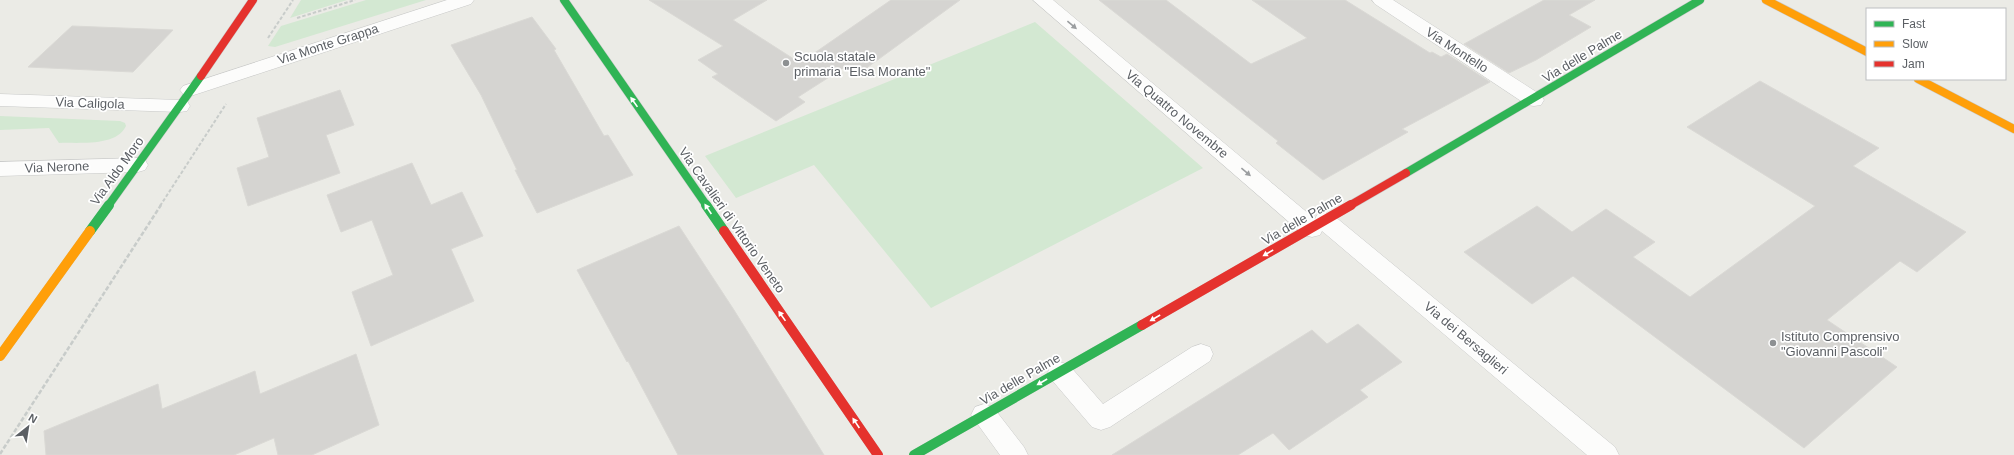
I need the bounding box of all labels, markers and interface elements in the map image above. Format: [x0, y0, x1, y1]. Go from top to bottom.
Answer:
legend [1866, 8, 2006, 80]
text: Fast [1902, 17, 1926, 31]
street label: Via Monte Grappa [276, 20, 381, 67]
one-way arrow [1067, 21, 1077, 30]
street label: Via Montello [1423, 24, 1491, 76]
street label: Via delle Palme [1540, 26, 1624, 86]
text: Slow [1902, 37, 1928, 51]
place label: Scuola statale primaria "Elsa Morante" [794, 49, 931, 79]
text: Jam [1902, 57, 1925, 71]
marker: Scuola statale primaria "Elsa Morante" [781, 58, 791, 68]
street label: Via Quattro Novembre [1123, 67, 1231, 161]
street label: Via Caligola [55, 94, 126, 112]
one-way arrow [630, 97, 638, 107]
street label: Via Aldo Moro [87, 134, 147, 208]
street label: Via Cavalieri di Vittorio Veneto [676, 144, 788, 296]
street label: Via Nerone [24, 158, 90, 176]
one-way arrow [1241, 168, 1251, 177]
street label: Via delle Palme [1259, 190, 1345, 248]
one-way arrow [704, 204, 712, 214]
one-way arrow [1262, 250, 1274, 257]
street label: Via dei Bersaglieri [1421, 299, 1511, 377]
one-way arrow [778, 311, 786, 321]
one-way arrow [1149, 314, 1161, 321]
place label: Istituto Comprensivo "Giovanni Pascoli" [1781, 329, 1900, 359]
marker: Istituto Comprensivo "Giovanni Pascoli" [1768, 338, 1778, 348]
street label: Via delle Palme [977, 350, 1063, 408]
one-way arrow [1036, 379, 1048, 386]
north arrow [8, 407, 48, 447]
text: N [27, 411, 39, 426]
one-way arrow [852, 417, 860, 428]

